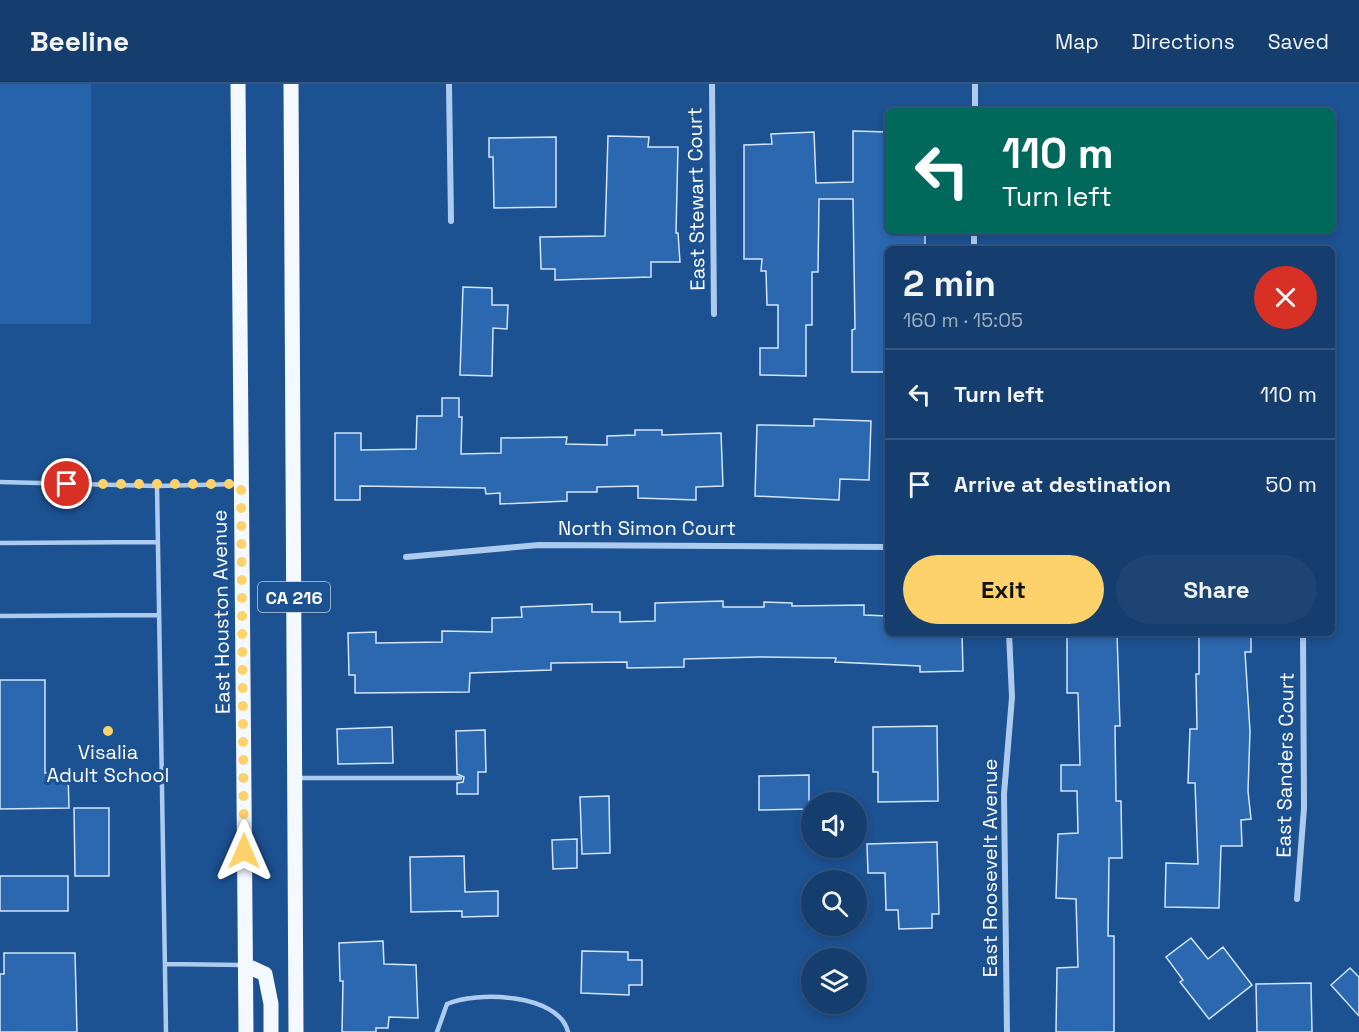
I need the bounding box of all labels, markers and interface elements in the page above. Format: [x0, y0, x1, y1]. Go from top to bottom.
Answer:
text: Beeline [30, 23, 129, 59]
text: Map [1055, 28, 1099, 55]
text: Directions [1132, 28, 1235, 55]
text: Saved [1268, 28, 1329, 55]
street label: East Stewart Court [681, 107, 711, 291]
text: 110 m [1002, 127, 1114, 180]
icon: left [903, 132, 981, 210]
text: Turn left [1002, 179, 1112, 214]
text: 2 min [903, 261, 996, 307]
button: close [1254, 266, 1317, 329]
text: 160 m · 15:05 [903, 307, 1023, 333]
icon: left [903, 378, 936, 411]
text: Turn left [954, 380, 1044, 408]
text: 110 m [1260, 380, 1317, 408]
pin [41, 458, 92, 509]
icon: arrive [50, 467, 83, 500]
icon: arrive [903, 468, 936, 501]
text: Arrive at destination [954, 470, 1171, 498]
text: 50 m [1265, 470, 1317, 498]
street label: East Houston Avenue [206, 510, 236, 714]
street label: North Simon Court [558, 515, 736, 541]
button: Exit [903, 555, 1104, 624]
button: Share [1116, 555, 1317, 624]
road number: CA 216 [258, 582, 330, 612]
street label: East Sanders Court [1270, 672, 1300, 858]
marker: Visalia Adult School [101, 724, 115, 738]
place label: Visalia Adult School [46, 739, 170, 788]
street label: East Roosevelt Avenue [977, 759, 1003, 977]
map controls [801, 792, 867, 1014]
button: sound [801, 792, 867, 858]
position arrow [212, 819, 276, 883]
button: search [801, 870, 867, 936]
button: layers [801, 948, 867, 1014]

